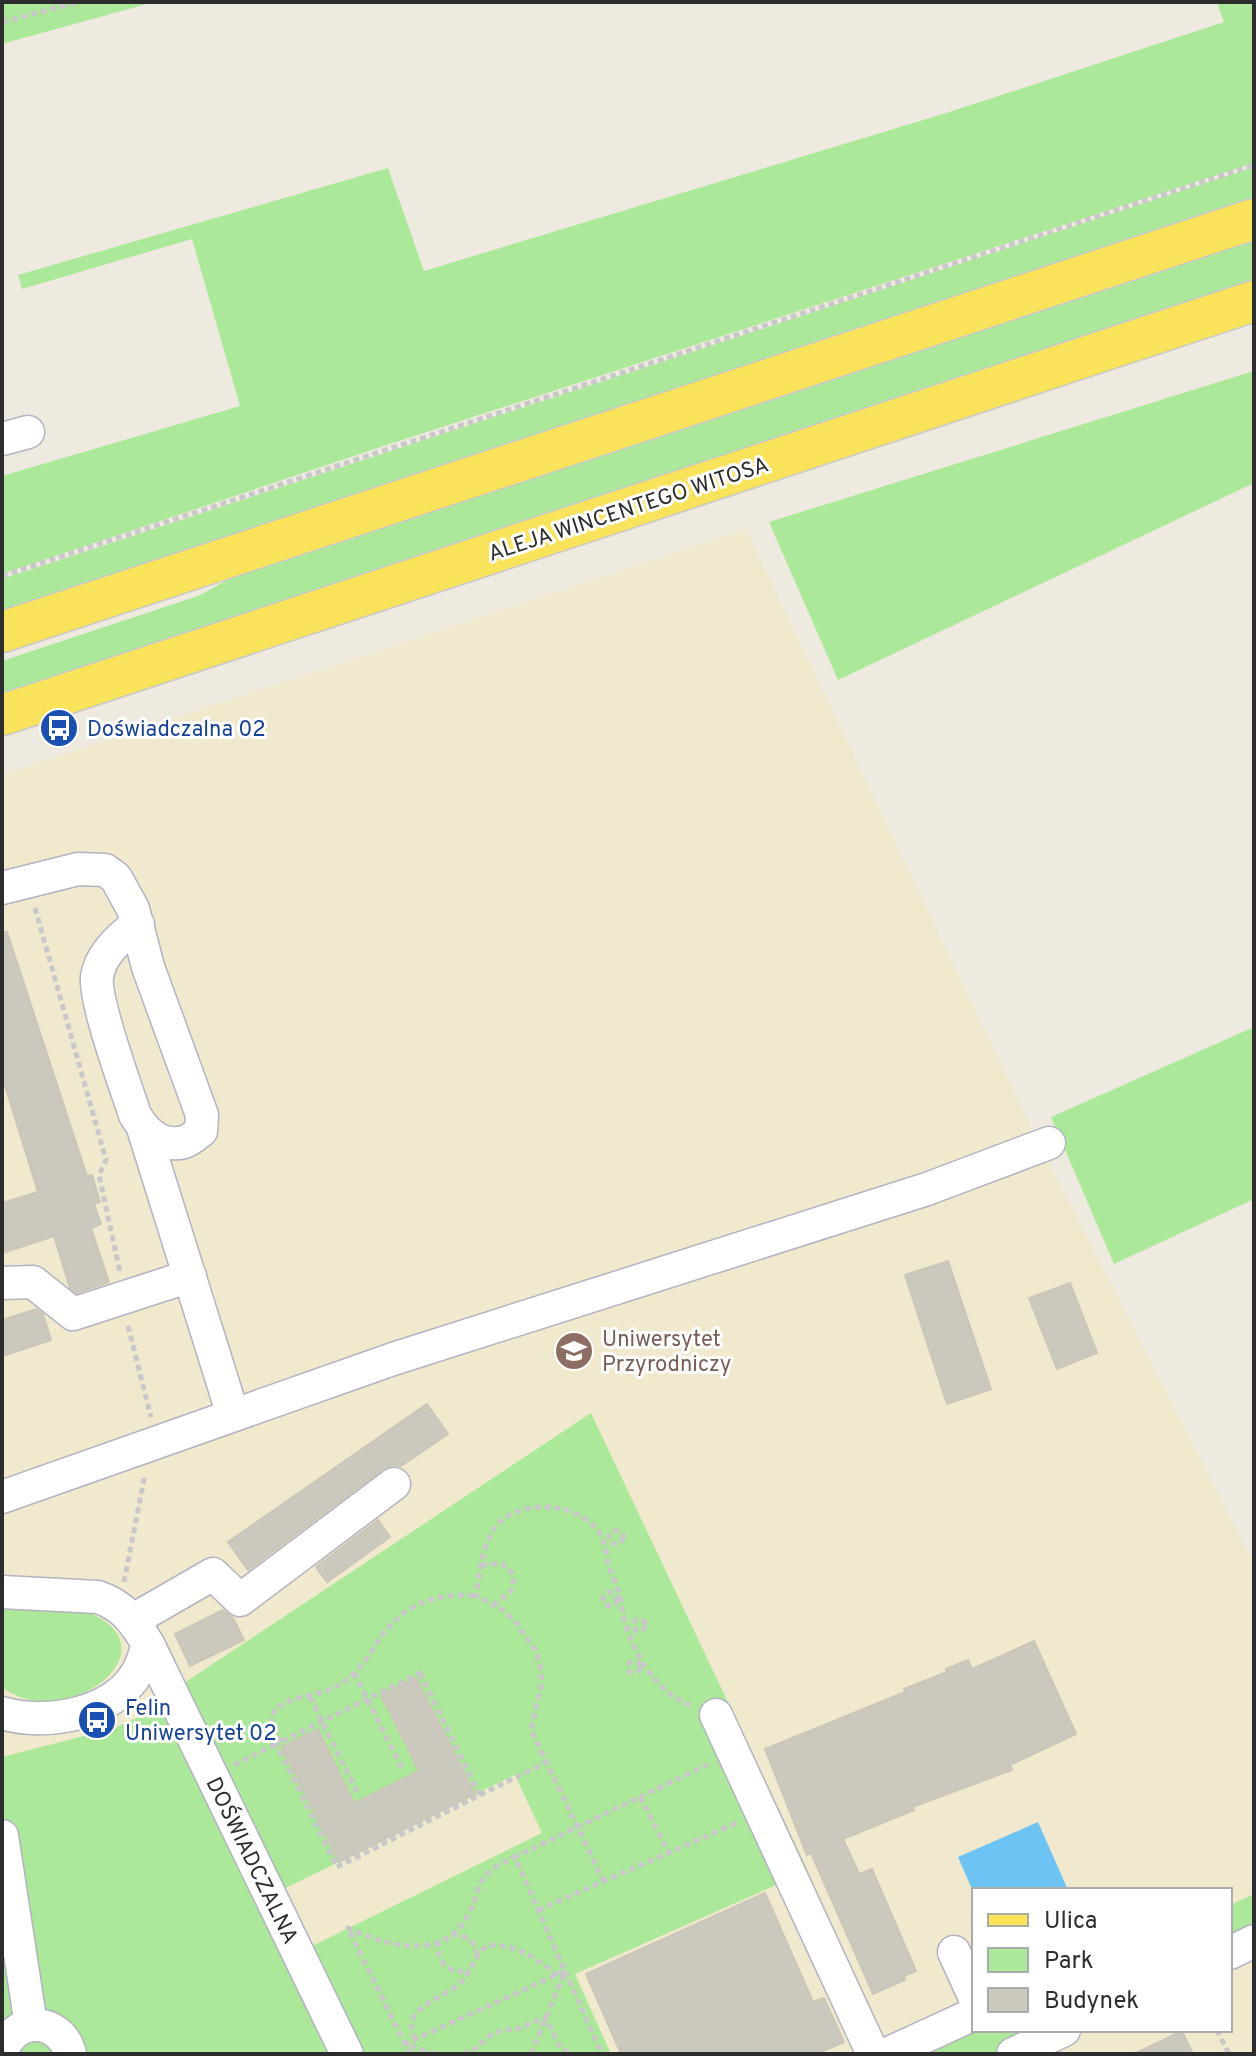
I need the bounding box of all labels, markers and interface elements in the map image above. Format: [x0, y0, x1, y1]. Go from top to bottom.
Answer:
street label: ALEJA WINCENTEGO WITOSA [485, 452, 772, 569]
bus stop icon: Doświadczalna 02 [38, 707, 80, 749]
place label: Doświadczalna 02 [87, 717, 266, 744]
place label: Uniwersytet Przyrodniczy [602, 1327, 731, 1379]
school or university icon: Uniwersytet Przyrodniczy [553, 1330, 595, 1372]
place label: Felin Uniwersytet 02 [125, 1696, 277, 1748]
bus stop icon: Felin Uniwersytet 02 [76, 1699, 118, 1741]
street label: DOŚWIADCZALNA [199, 1772, 306, 1949]
legend [972, 1888, 1232, 2032]
text: Ulica [1044, 1907, 1097, 1937]
text: Park [1044, 1947, 1094, 1977]
text: Budynek [1044, 1987, 1139, 2017]

